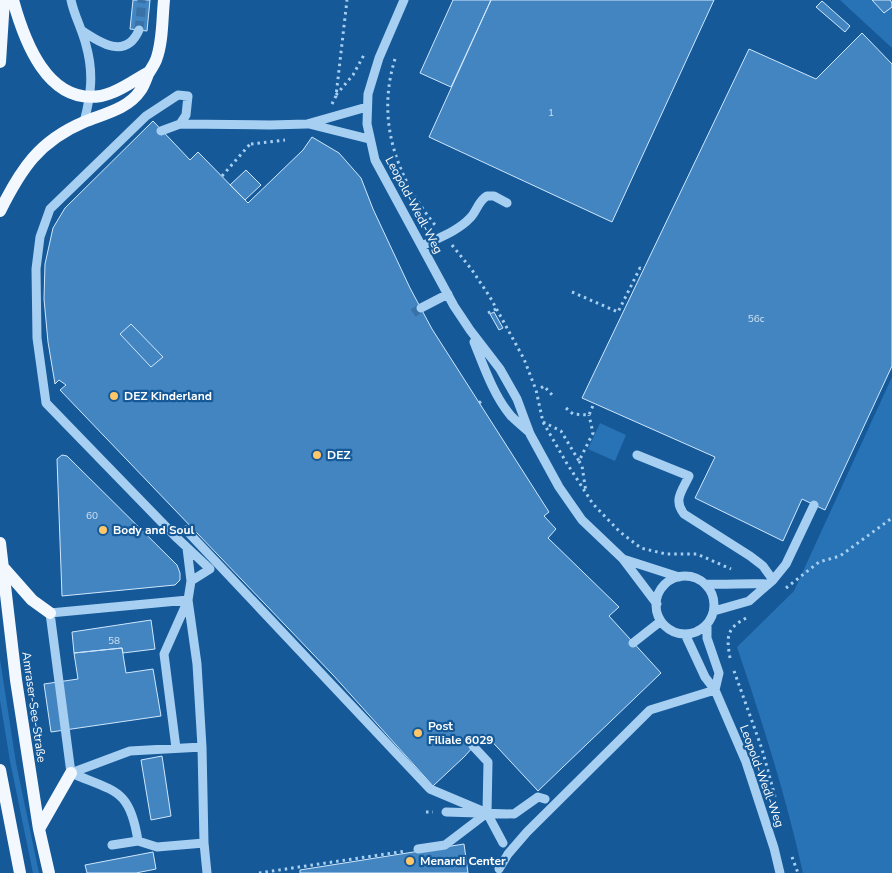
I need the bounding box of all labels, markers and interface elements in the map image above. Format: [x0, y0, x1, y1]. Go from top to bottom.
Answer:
house number: 1 [548, 106, 554, 120]
street label: Leopold-Wedl-Weg [382, 154, 446, 256]
house number: 56c [748, 312, 765, 326]
place label: DEZ Kinderland [124, 388, 212, 404]
marker: DEZ Kinderland [108, 390, 120, 402]
place label: DEZ [327, 447, 351, 463]
marker: DEZ [311, 449, 323, 461]
house number: 60 [86, 509, 98, 523]
place label: Body and Soul [113, 522, 194, 538]
marker: Body and Soul [97, 524, 109, 536]
house number: 58 [108, 634, 120, 648]
street label: Amraser-See-Straße [18, 651, 50, 763]
place label: Post Filiale 6029 [428, 718, 494, 748]
street label: Leopold-Wedl-Weg [736, 723, 788, 829]
marker: Post Filiale 6029 [412, 727, 424, 739]
place label: Menardi Center [420, 853, 506, 869]
marker: Menardi Center [404, 855, 416, 867]

